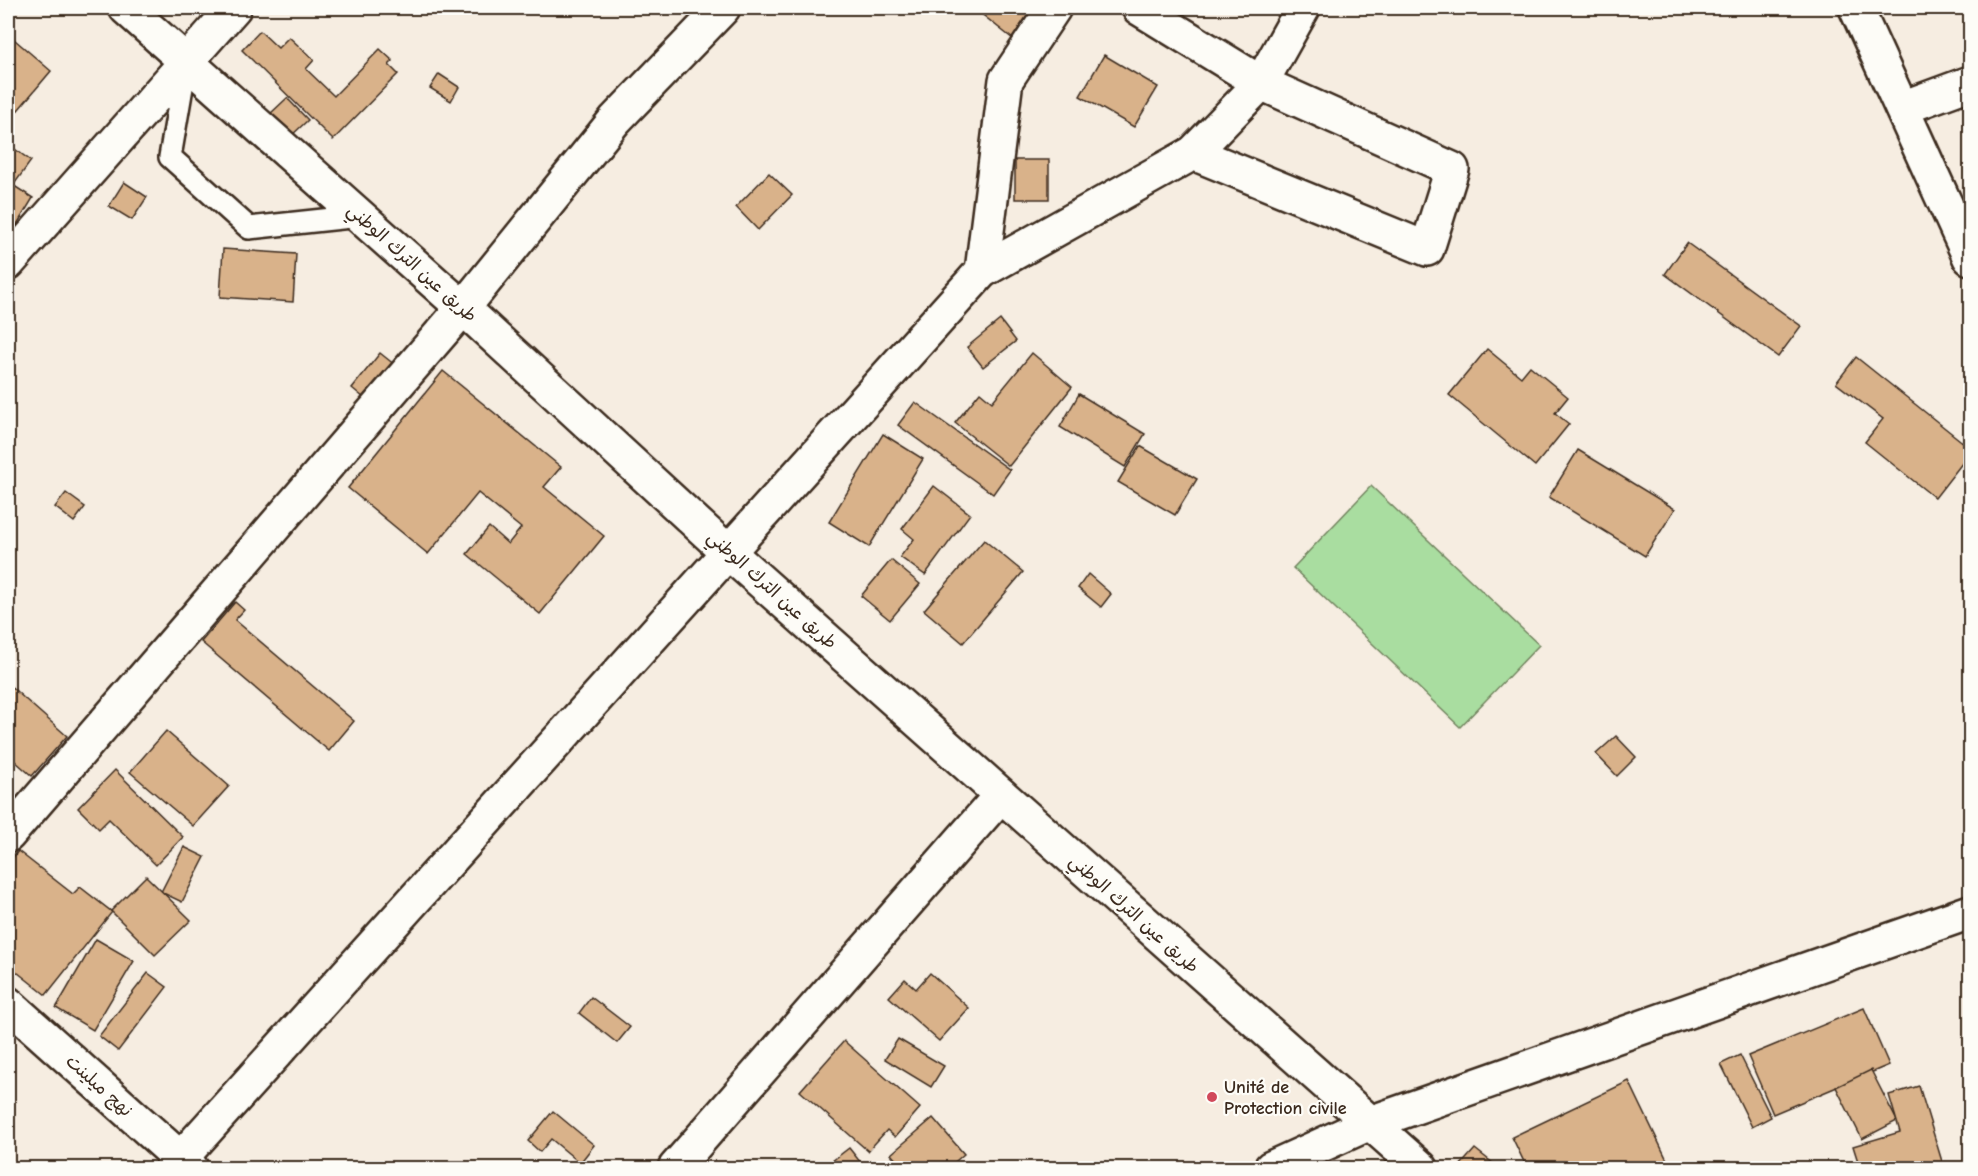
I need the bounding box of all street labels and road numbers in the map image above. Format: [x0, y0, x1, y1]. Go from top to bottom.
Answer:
street label: طريق عين الترك الوطني [340, 199, 481, 330]
street label: طريق عين الترك الوطني [700, 526, 841, 657]
street label: طريق عين الترك الوطني [1062, 850, 1203, 981]
street label: نهج ميلينت [61, 1051, 137, 1122]

